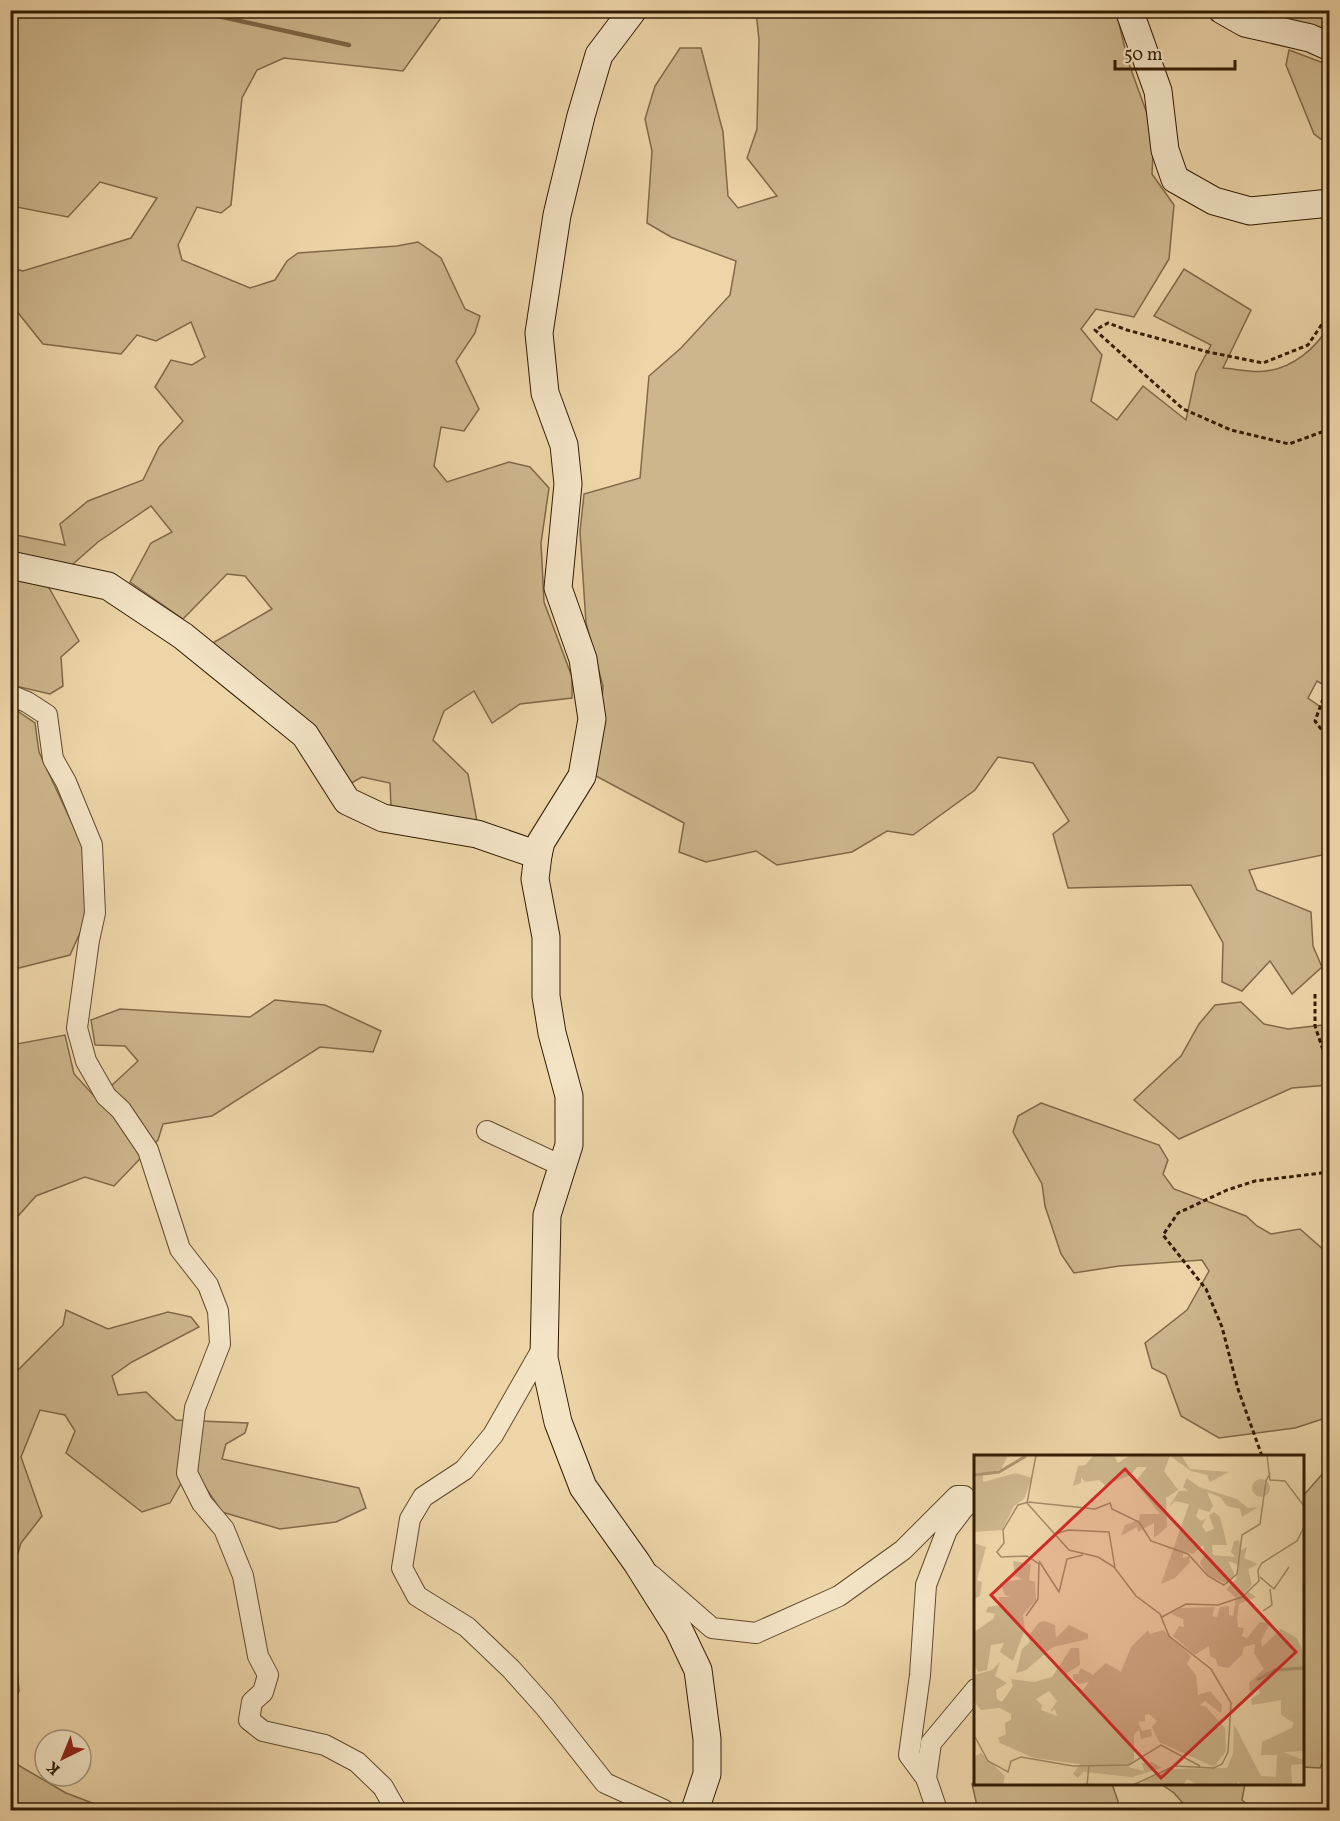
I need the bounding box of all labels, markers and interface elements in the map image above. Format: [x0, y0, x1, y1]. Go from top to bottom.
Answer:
scale bar [1115, 33, 1235, 71]
text: 50 m [1124, 43, 1163, 68]
inset map [974, 1455, 1304, 1785]
north arrow [33, 1728, 93, 1788]
text: K [42, 1755, 66, 1780]

